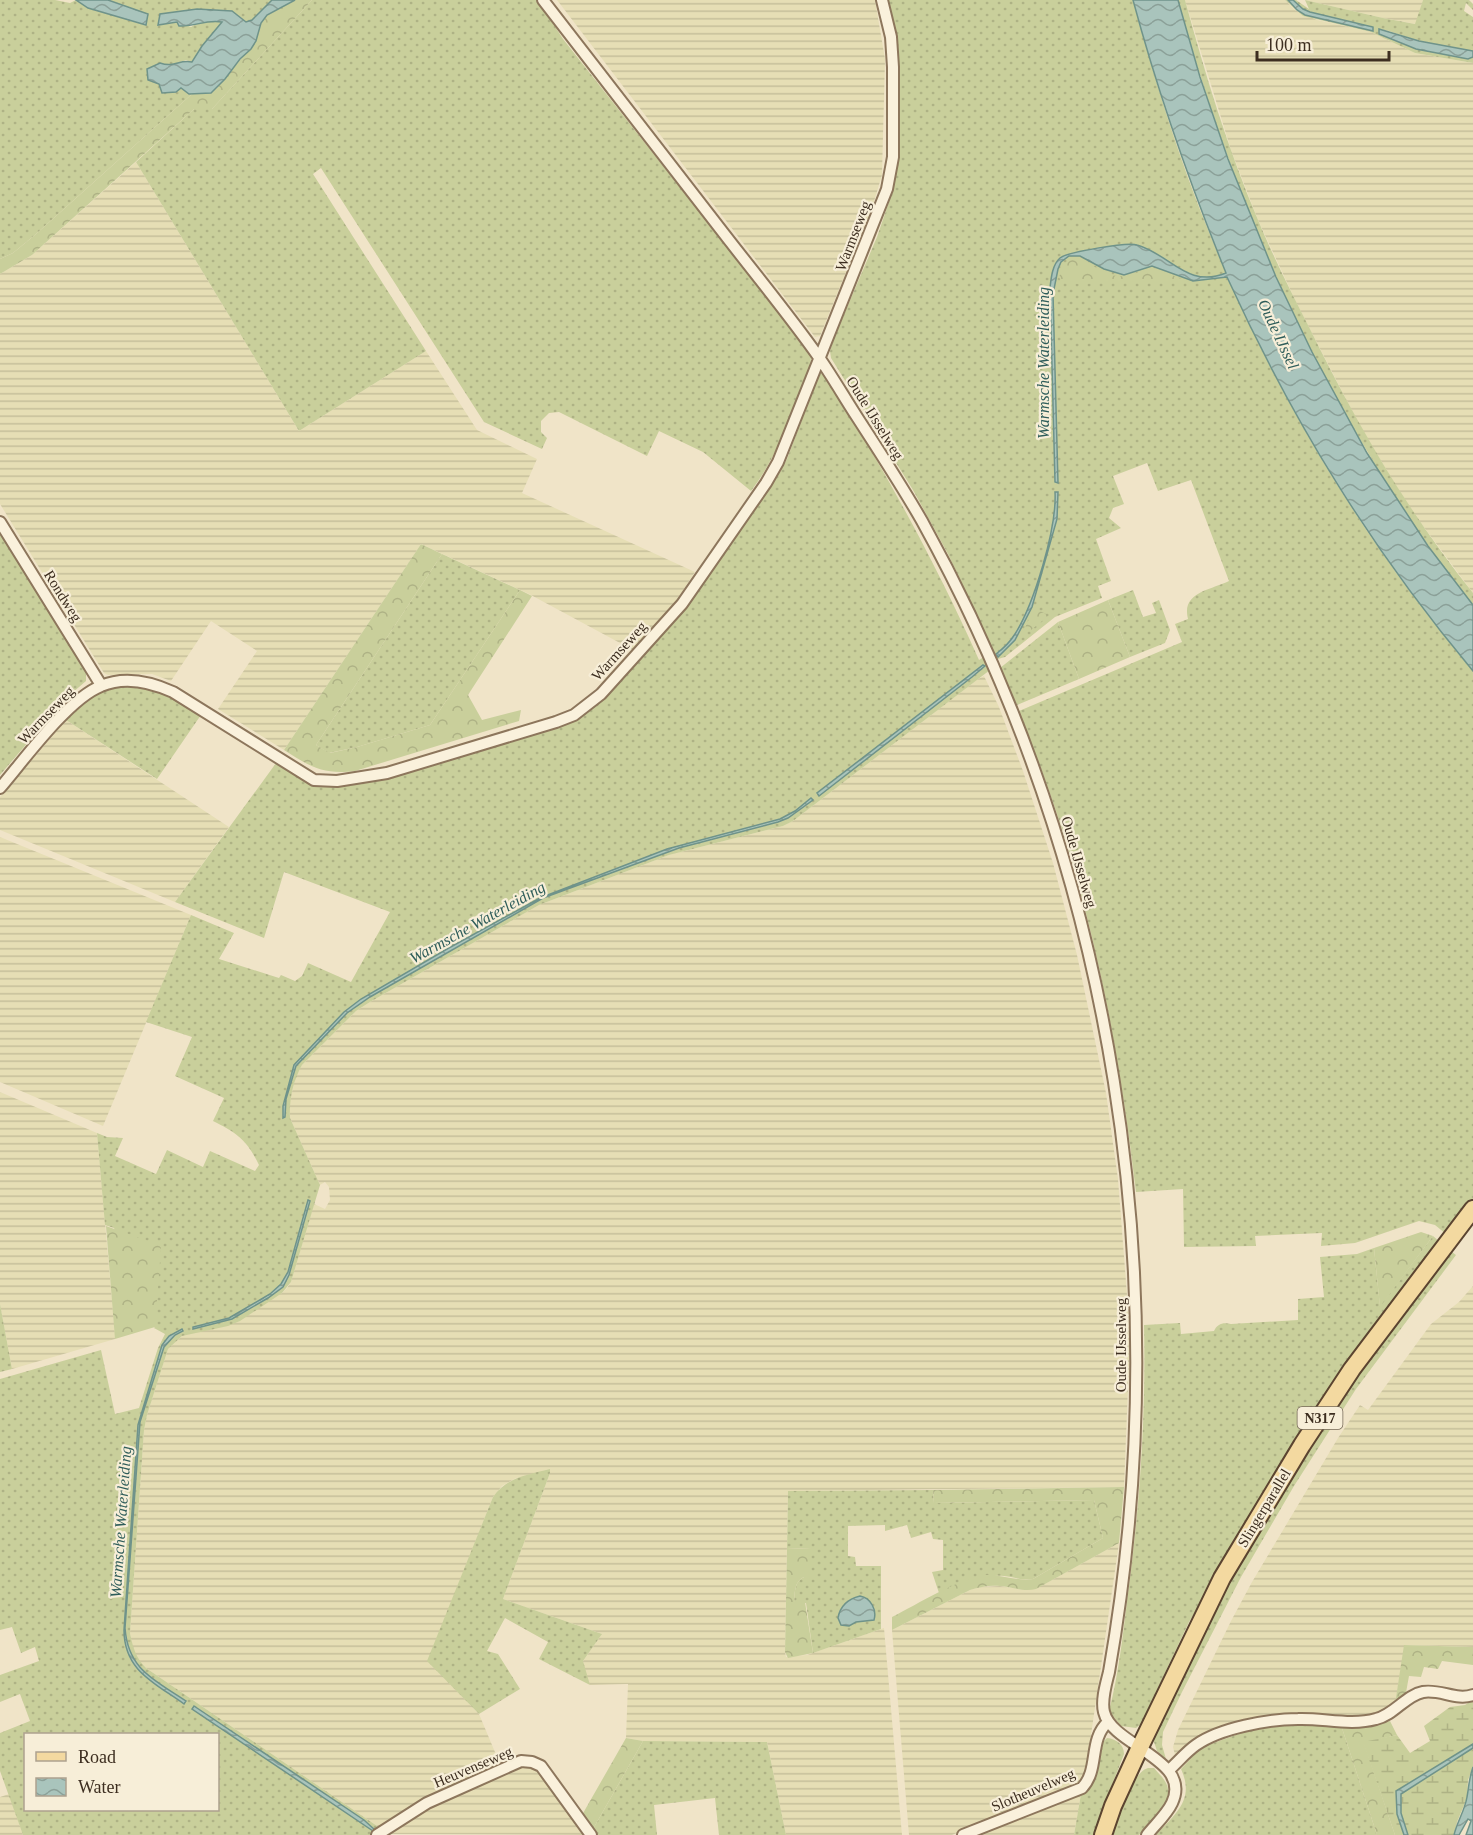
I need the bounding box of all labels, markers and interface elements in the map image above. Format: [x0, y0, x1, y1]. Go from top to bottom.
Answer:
scale bar [1257, 24, 1389, 62]
text: 100 m [1266, 35, 1312, 55]
street label: Warmseweg [832, 198, 874, 273]
water label: Warmsche Waterleiding [1035, 287, 1053, 439]
water label: Oude IJssel [1255, 297, 1302, 372]
street label: Oude IJsselweg [843, 374, 907, 463]
street label: Rondweg [41, 567, 85, 625]
street label: Warmseweg [588, 618, 650, 684]
street label: Warmseweg [15, 683, 78, 747]
street label: Oude IJsselweg [1058, 814, 1100, 910]
water label: Warmsche Waterleiding [407, 878, 548, 968]
street label: Oude IJsselweg [1113, 1297, 1129, 1392]
road number: N317 [1298, 1407, 1342, 1429]
water label: Warmsche Waterleiding [107, 1446, 135, 1599]
street label: Slingerparallel [1234, 1466, 1294, 1550]
legend [24, 1733, 219, 1811]
street label: Heuvenseweg [431, 1743, 515, 1791]
text: Road [78, 1747, 116, 1767]
street label: Slotheuvelweg [989, 1765, 1078, 1815]
text: Water [78, 1777, 121, 1797]

